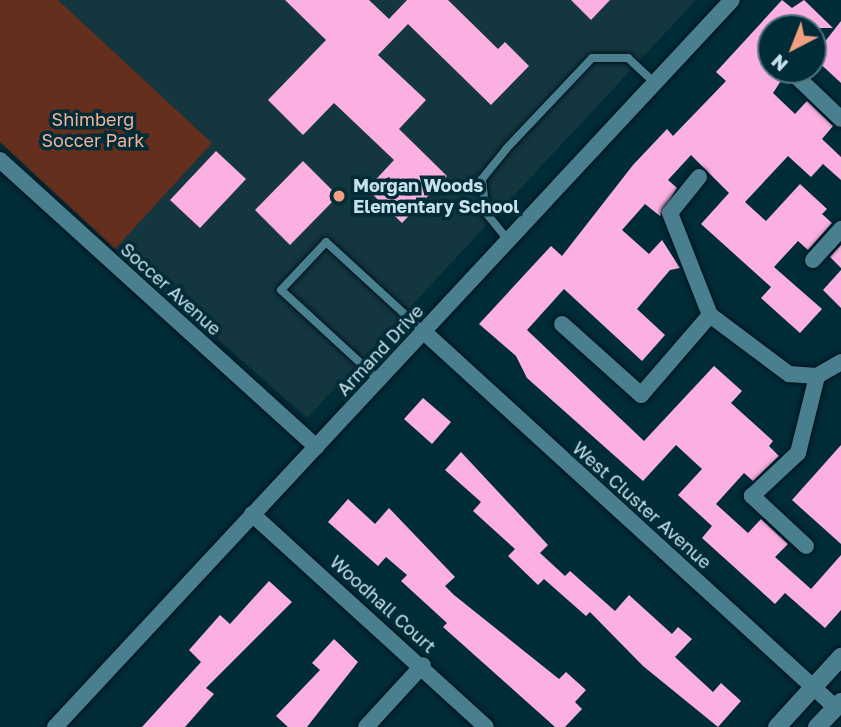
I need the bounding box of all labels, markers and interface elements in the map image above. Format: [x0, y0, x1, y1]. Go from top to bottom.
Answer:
north arrow [757, 14, 827, 84]
text: N [766, 50, 792, 77]
park label: Shimberg Soccer Park [42, 109, 144, 152]
place label: Morgan Woods Elementary School [353, 175, 519, 218]
marker: Morgan Woods Elementary School [331, 188, 347, 204]
street label: Soccer Avenue [116, 238, 226, 340]
street label: Armand Drive [332, 300, 428, 400]
street label: West Cluster Avenue [568, 437, 716, 573]
street label: Woodhall Court [326, 551, 440, 657]

